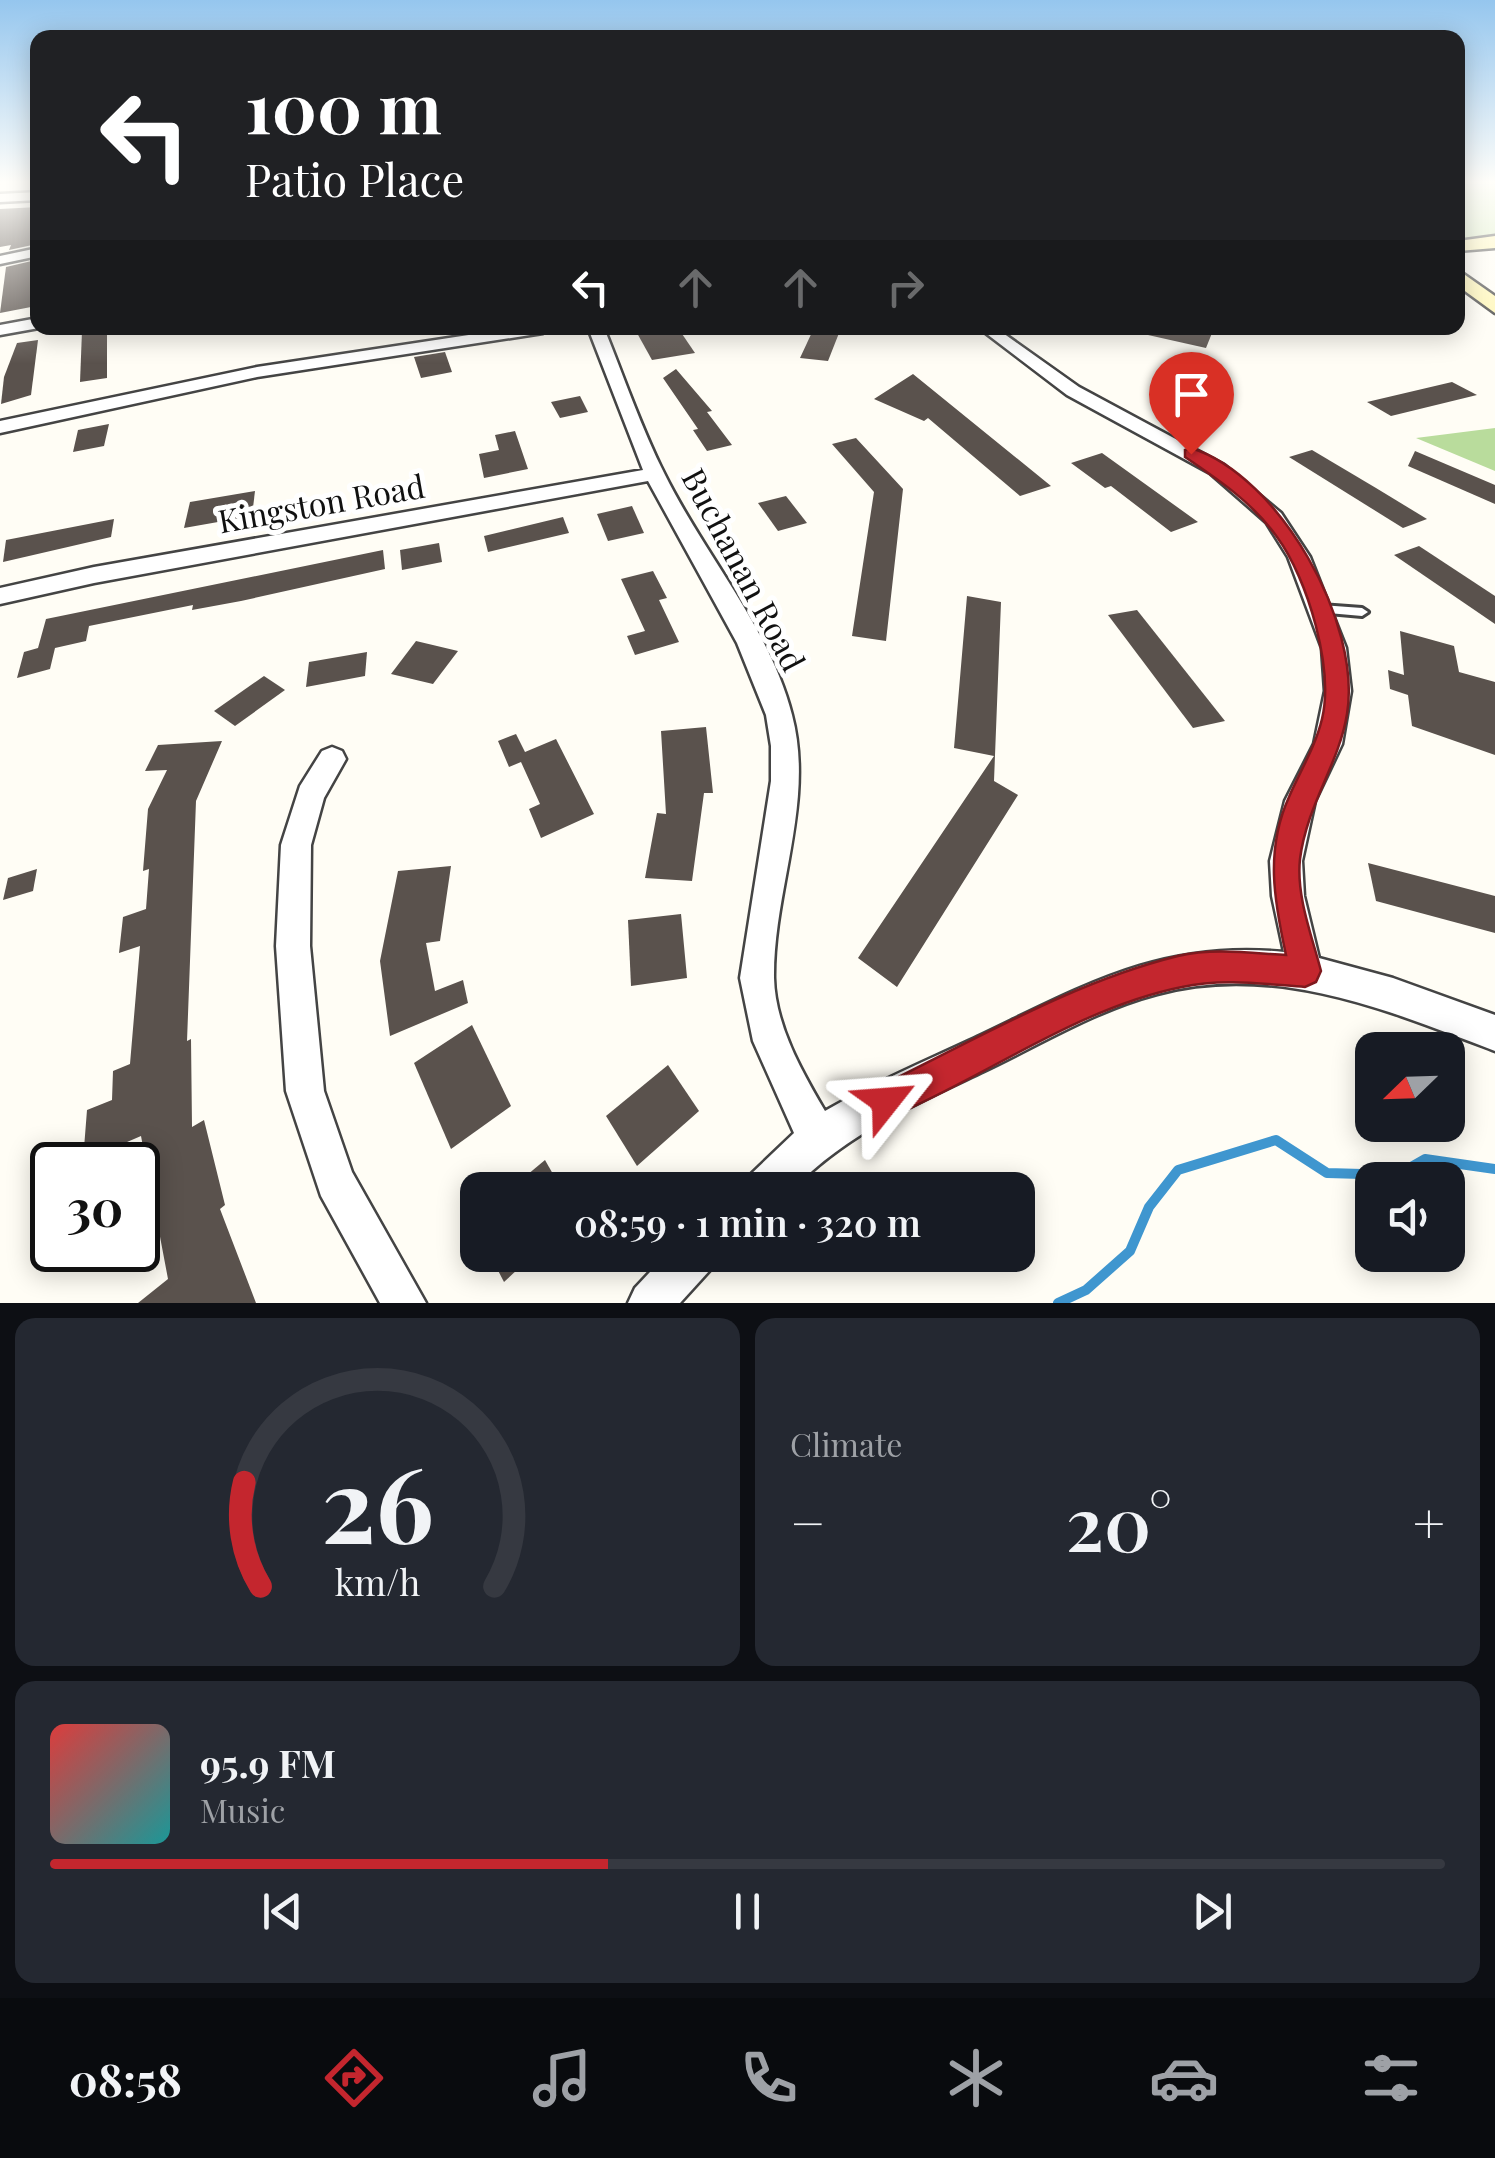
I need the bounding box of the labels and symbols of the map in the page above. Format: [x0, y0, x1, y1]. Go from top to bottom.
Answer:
pin [1149, 352, 1234, 455]
street label: Buchanan Road [673, 460, 817, 678]
street label: Kingston Road [214, 463, 428, 541]
north arrow [1355, 1032, 1465, 1142]
position arrow [834, 1049, 938, 1153]
speed limit sign: 30 [30, 1142, 160, 1272]

